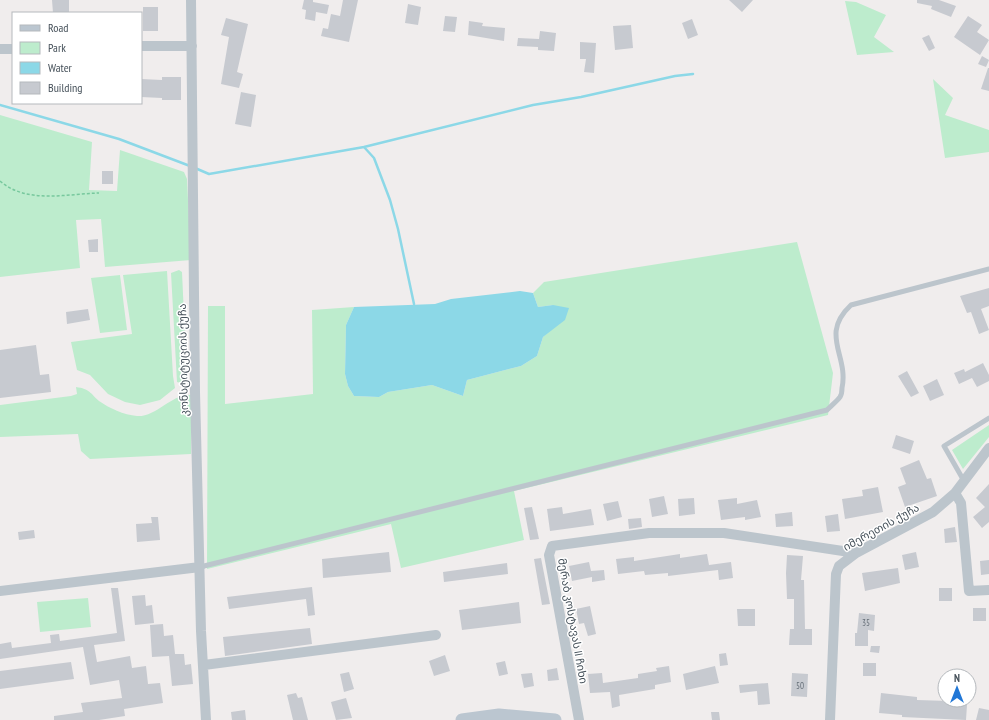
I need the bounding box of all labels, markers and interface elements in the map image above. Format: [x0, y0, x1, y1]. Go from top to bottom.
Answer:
legend [12, 12, 142, 104]
text: Road [48, 20, 68, 35]
text: Park [48, 40, 66, 55]
text: Water [48, 60, 73, 75]
text: Building [48, 80, 83, 95]
street label: კონსტიტუციის ქუჩა [175, 303, 191, 417]
street label: იმერეთის ქუჩა [840, 500, 922, 554]
street label: მერაბ კოსტავას II ჩიხი [555, 557, 591, 685]
house number: 35 [862, 617, 870, 628]
north arrow [937, 668, 977, 708]
text: N [954, 671, 960, 685]
house number: 50 [796, 680, 804, 691]

